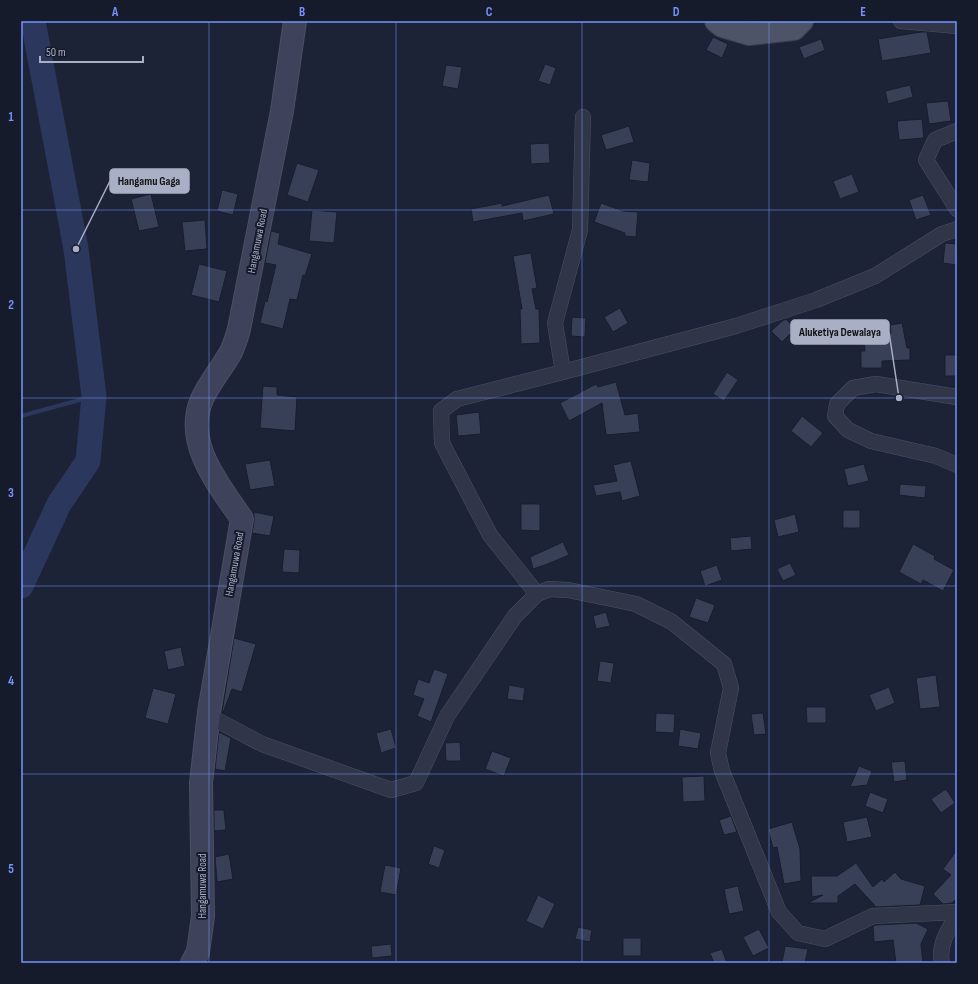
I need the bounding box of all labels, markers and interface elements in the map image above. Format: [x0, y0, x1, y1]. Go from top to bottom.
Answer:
text: A [111, 4, 119, 20]
text: B [299, 4, 305, 20]
text: C [486, 4, 493, 20]
text: D [673, 4, 680, 20]
text: E [860, 4, 866, 20]
scale bar [40, 38, 143, 64]
text: 50 m [46, 45, 66, 60]
text: 1 [8, 109, 14, 125]
callout: Hangamu Gaga [110, 169, 189, 193]
text: Hangamu Gaga [118, 174, 180, 189]
street label: Hangamuwa Road [245, 208, 270, 274]
text: 2 [8, 297, 14, 313]
callout: Aluketiya Dewalaya [791, 320, 889, 344]
text: Aluketiya Dewalaya [798, 325, 881, 340]
text: 3 [8, 485, 14, 501]
street label: Hangamuwa Road [222, 531, 247, 597]
text: 4 [8, 673, 14, 689]
street label: Hangamuwa Road [196, 853, 209, 919]
text: 5 [8, 861, 14, 877]

